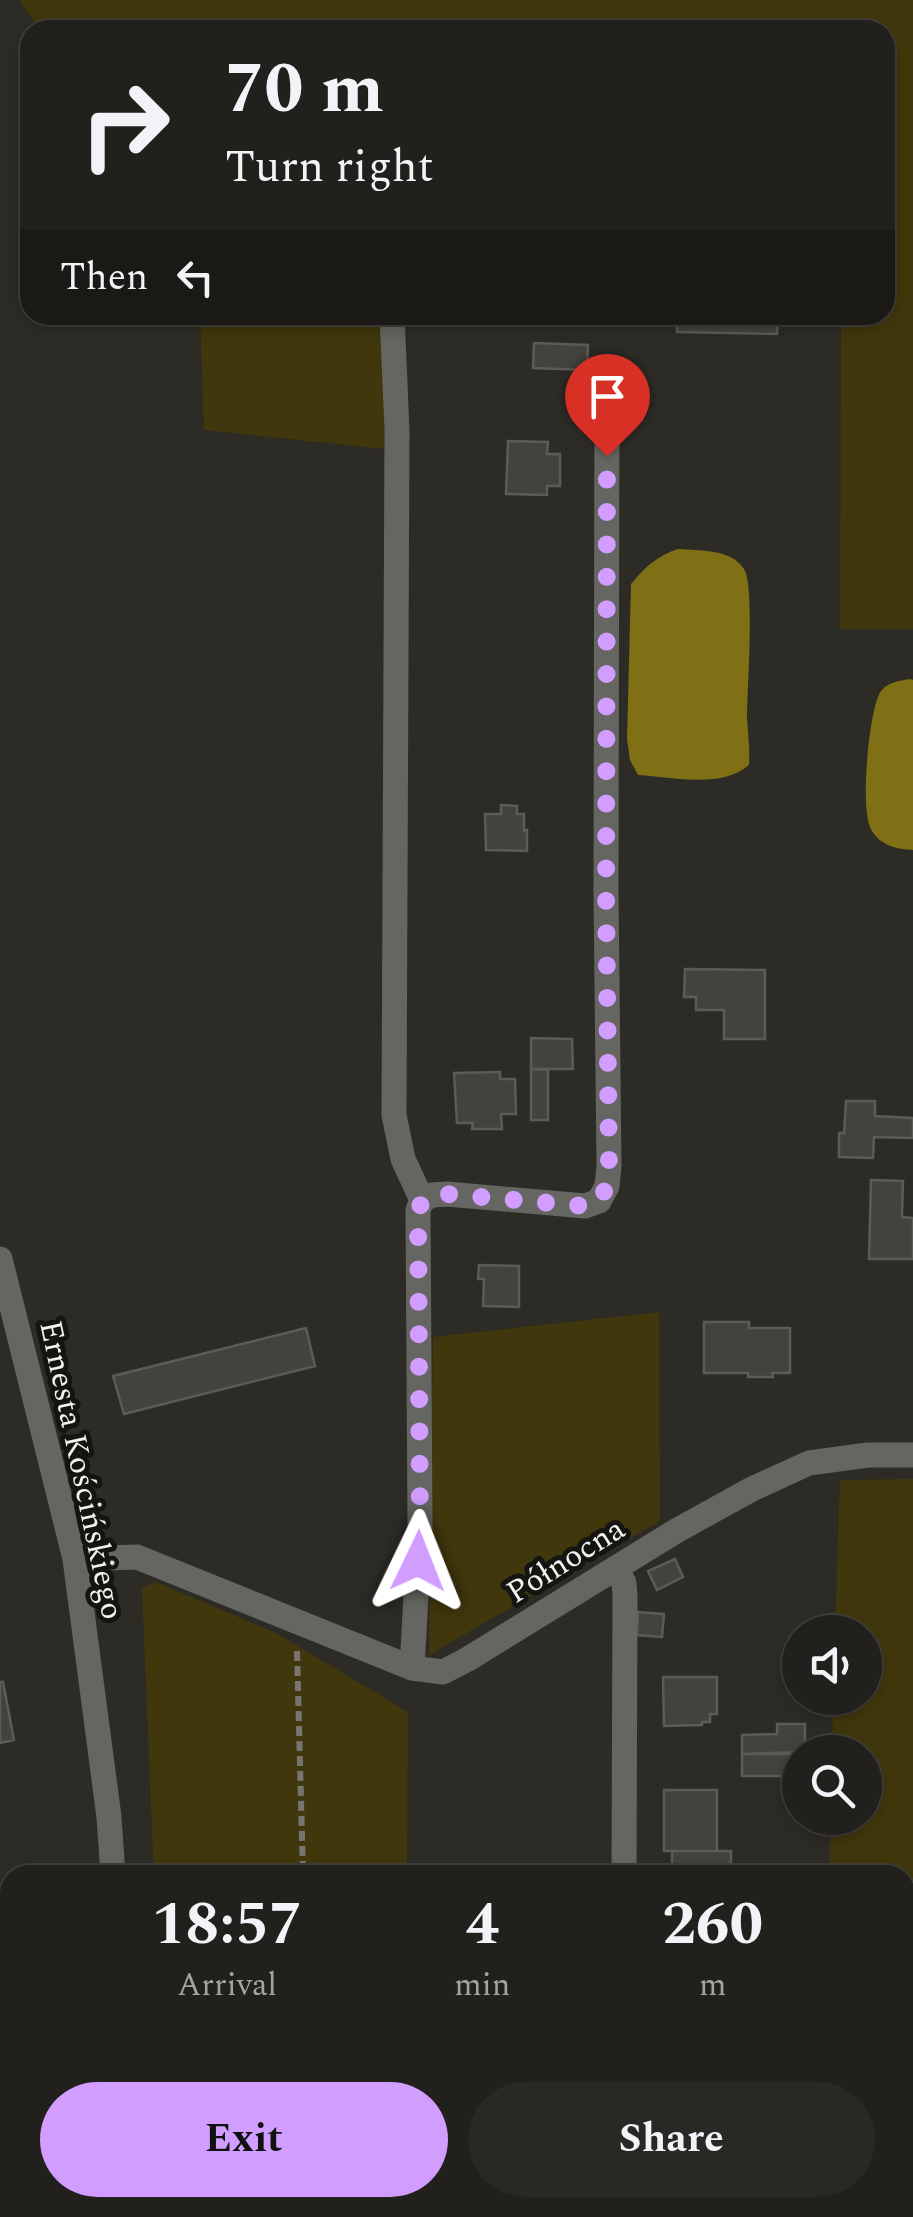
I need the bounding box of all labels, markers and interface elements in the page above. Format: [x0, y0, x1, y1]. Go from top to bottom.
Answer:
text: 70 m [225, 37, 384, 143]
icon: right [60, 60, 190, 190]
text: Turn right [225, 133, 434, 202]
text: Then [60, 249, 148, 307]
icon: left [168, 250, 223, 305]
pin [565, 354, 650, 457]
icon: arrive [580, 369, 635, 424]
street label: Ernesta Kościńskiego [25, 1316, 137, 1624]
street label: Północna [497, 1505, 635, 1617]
position arrow [366, 1509, 470, 1613]
map controls [782, 1615, 882, 1835]
button: sound [782, 1615, 882, 1715]
button: search [782, 1735, 882, 1835]
text: 18:57 [152, 1879, 303, 1971]
text: 4 [466, 1879, 499, 1971]
text: 260 [662, 1879, 763, 1971]
text: Arrival [177, 1961, 277, 2010]
text: min [454, 1961, 510, 2010]
text: m [699, 1961, 726, 2010]
button: Exit [40, 2082, 448, 2197]
button: Share [468, 2082, 875, 2197]

